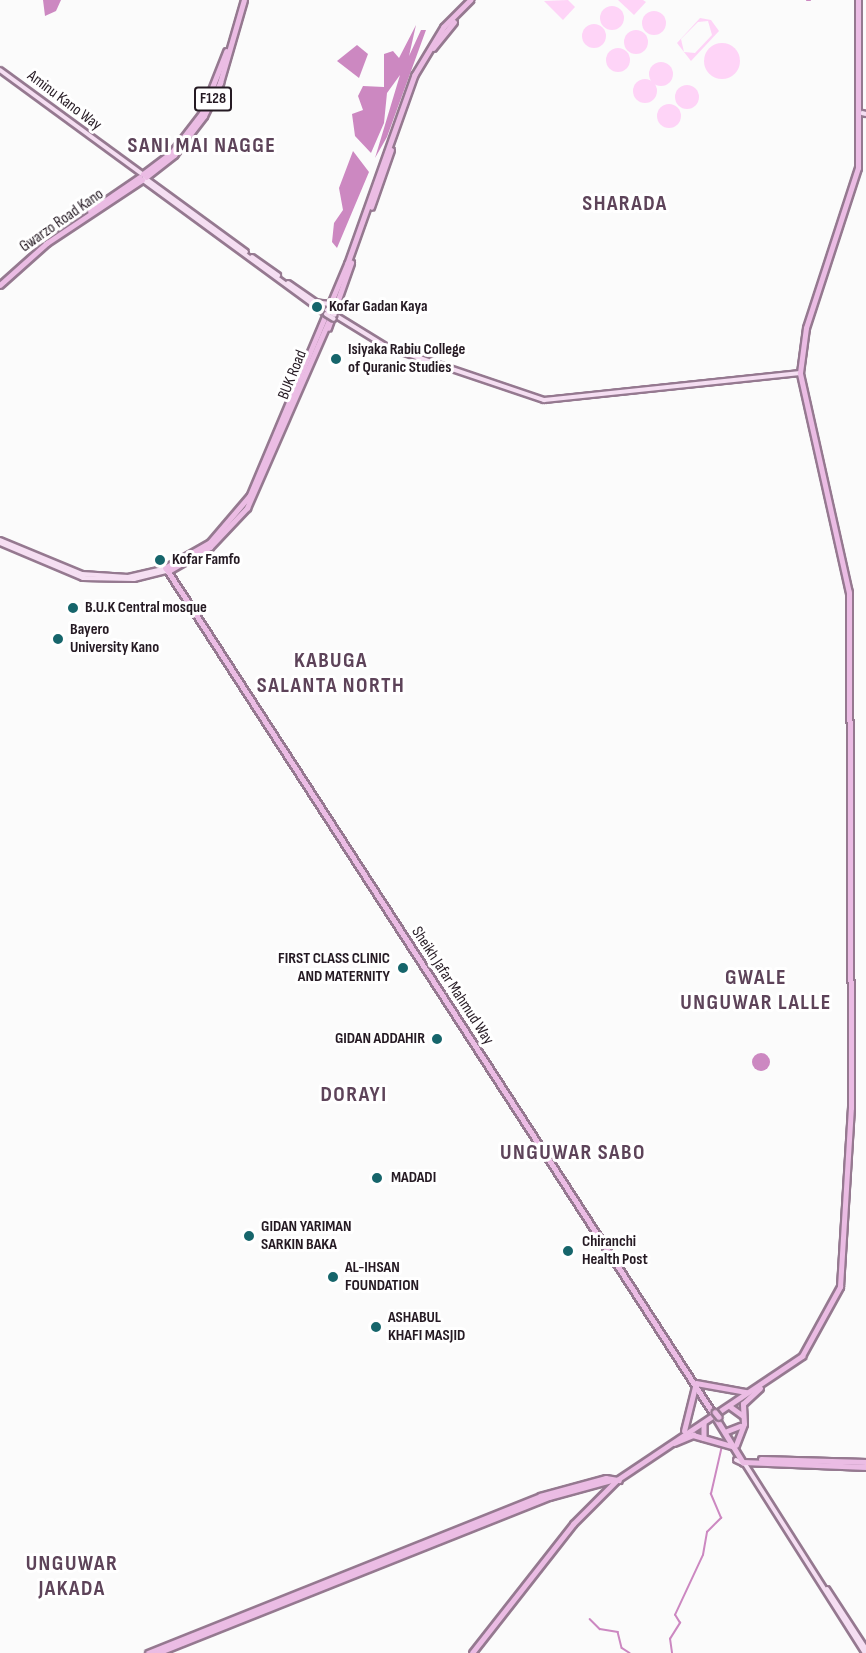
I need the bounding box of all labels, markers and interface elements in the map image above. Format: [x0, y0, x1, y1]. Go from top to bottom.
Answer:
street label: Aminu Kano Way [23, 67, 105, 135]
road number: F128 [194, 87, 232, 111]
district label: SANI MAI NAGGE [128, 133, 276, 159]
street label: Gwarzo Road Kano [16, 185, 108, 257]
district label: SHARADA [582, 191, 668, 217]
place label: Kofar Gadan Kaya [329, 297, 427, 317]
marker: Kofar Gadan Kaya [310, 300, 324, 314]
place label: Isiyaka Rabiu College of Quranic Studies [348, 340, 465, 378]
street label: BUK Road [274, 348, 312, 402]
marker: Isiyaka Rabiu College of Quranic Studies [329, 352, 343, 366]
place label: Kofar Famfo [172, 550, 240, 570]
marker: Kofar Famfo [153, 553, 167, 567]
place label: B.U.K Central mosque [85, 598, 207, 618]
marker: B.U.K Central mosque [66, 601, 80, 615]
place label: Bayero University Kano [70, 620, 159, 658]
marker: Bayero University Kano [51, 632, 65, 646]
district label: KABUGA SALANTA NORTH [257, 647, 405, 698]
street label: Sheikh Jafar Mahmud Way [407, 923, 497, 1049]
place label: FIRST CLASS CLINIC AND MATERNITY [278, 949, 390, 987]
marker: FIRST CLASS CLINIC AND MATERNITY [394, 959, 412, 977]
district label: GWALE UNGUWAR LALLE [680, 964, 832, 1016]
place label: GIDAN ADDAHIR [335, 1029, 425, 1049]
marker: GIDAN ADDAHIR [430, 1032, 444, 1046]
district label: DORAYI [320, 1082, 388, 1108]
district label: UNGUWAR SABO [500, 1140, 646, 1166]
place label: MADADI [391, 1168, 436, 1188]
marker: MADADI [368, 1169, 386, 1187]
place label: GIDAN YARIMAN SARKIN BAKA [261, 1217, 351, 1255]
marker: GIDAN YARIMAN SARKIN BAKA [242, 1229, 256, 1243]
place label: Chiranchi Health Post [582, 1232, 648, 1270]
marker: Chiranchi Health Post [559, 1242, 577, 1260]
place label: AL-IHSAN FOUNDATION [345, 1258, 419, 1296]
marker: AL-IHSAN FOUNDATION [326, 1270, 340, 1284]
place label: ASHABUL KHAFI MASJID [388, 1308, 465, 1346]
marker: ASHABUL KHAFI MASJID [369, 1320, 383, 1334]
district label: UNGUWAR JAKADA [26, 1550, 118, 1602]

